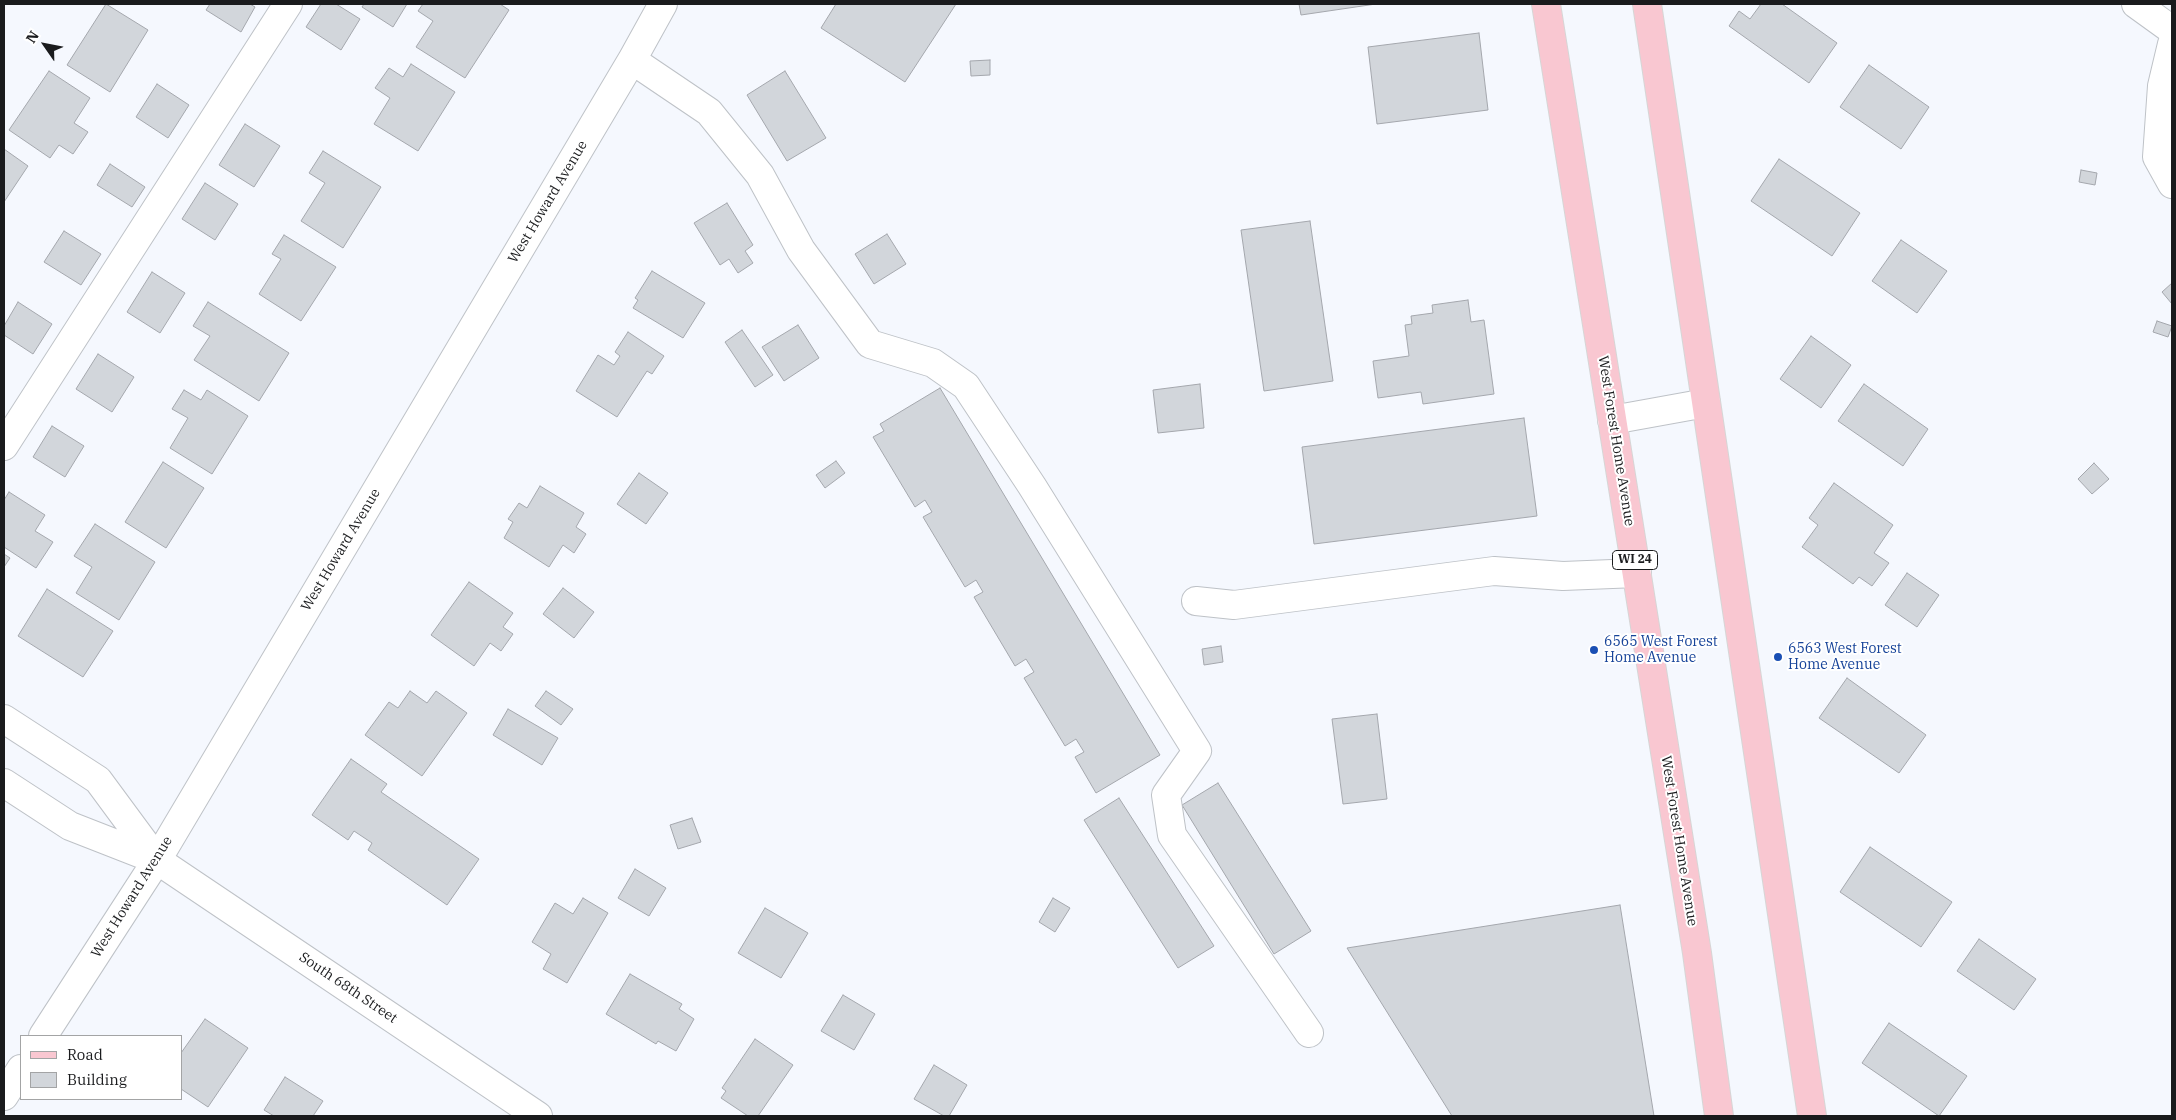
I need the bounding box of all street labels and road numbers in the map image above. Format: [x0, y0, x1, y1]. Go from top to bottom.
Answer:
street label: West Howard Avenue [505, 138, 591, 266]
street label: West Forest Home Avenue [1594, 355, 1638, 527]
street label: West Howard Avenue [298, 486, 384, 614]
road number: WI 24 [1612, 550, 1658, 570]
street label: West Forest Home Avenue [1657, 755, 1701, 927]
street label: West Howard Avenue [88, 833, 176, 961]
street label: South 68th Street [296, 949, 400, 1027]

